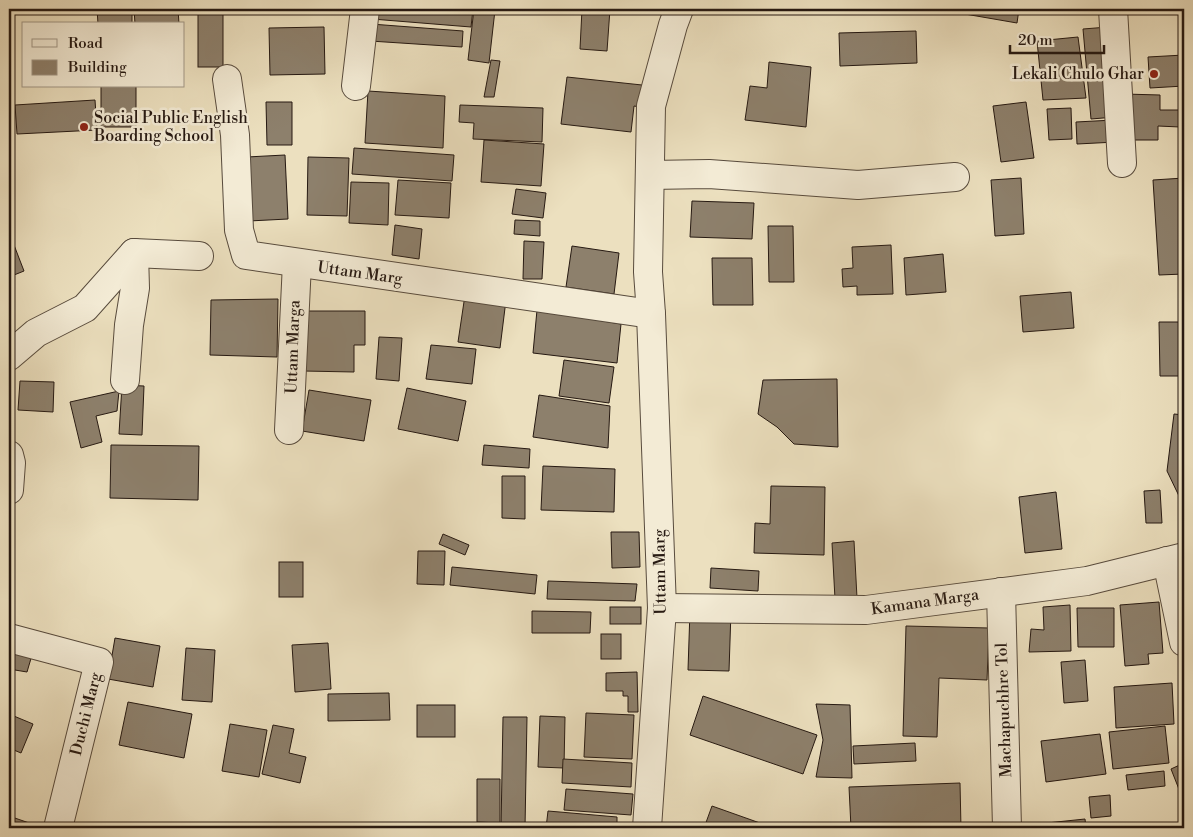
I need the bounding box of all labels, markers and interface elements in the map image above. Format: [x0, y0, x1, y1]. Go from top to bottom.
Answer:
legend [22, 22, 185, 88]
scale bar [1010, 22, 1104, 54]
text: 20 m [1018, 31, 1053, 50]
text: Road [68, 34, 103, 53]
text: Building [67, 58, 127, 77]
place label: Lekali Chulo Ghar [1012, 64, 1144, 84]
marker: Lekali Chulo Ghar [1148, 68, 1160, 80]
place label: Social Public English Boarding School [93, 108, 248, 146]
marker: Social Public English Boarding School [78, 121, 90, 133]
street label: Uttam Marg [316, 257, 405, 289]
street label: Uttam Marga [281, 299, 305, 394]
street label: Uttam Marg [649, 528, 671, 615]
street label: Kamana Marga [870, 584, 981, 619]
street label: Machapuchhre Tol [992, 642, 1016, 778]
street label: Duchi Marg [66, 670, 106, 758]

